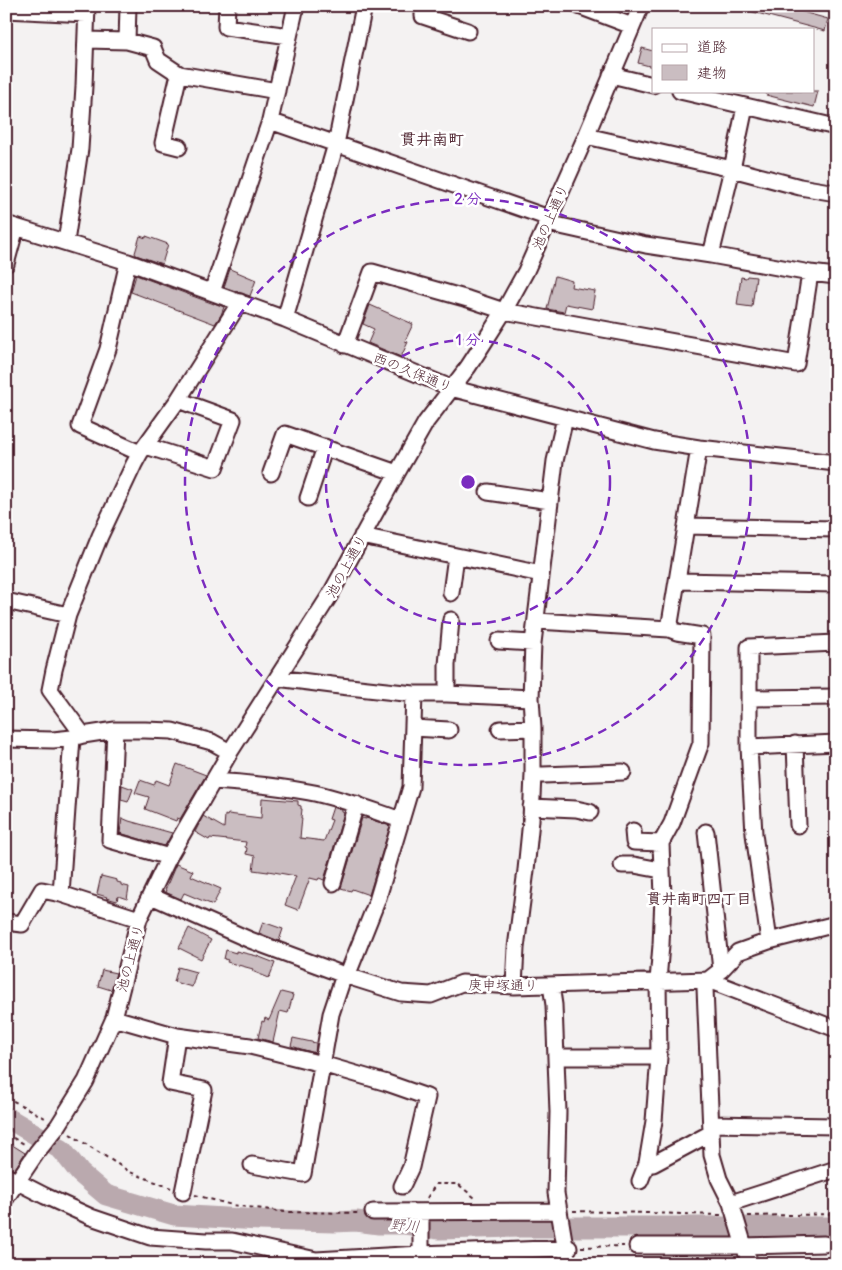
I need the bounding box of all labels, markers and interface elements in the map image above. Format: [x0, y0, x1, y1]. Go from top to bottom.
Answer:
legend [652, 28, 814, 92]
text: 道路 [697, 37, 727, 56]
text: 建物 [697, 63, 727, 82]
district label: 貫井南町 [400, 129, 464, 149]
street label: 池の上通り [528, 181, 572, 253]
text: 2 分 [455, 189, 481, 208]
text: 1 分 [456, 330, 480, 349]
street label: 西の久保通り [371, 348, 455, 396]
centre of rings [459, 473, 477, 491]
street label: 池の上通り [321, 531, 371, 601]
district label: 貫井南町四丁目 [646, 889, 752, 908]
street label: 池の上通り [112, 922, 148, 994]
street label: 庚申塚通り [468, 975, 538, 995]
water label: 野川 [389, 1214, 421, 1236]

